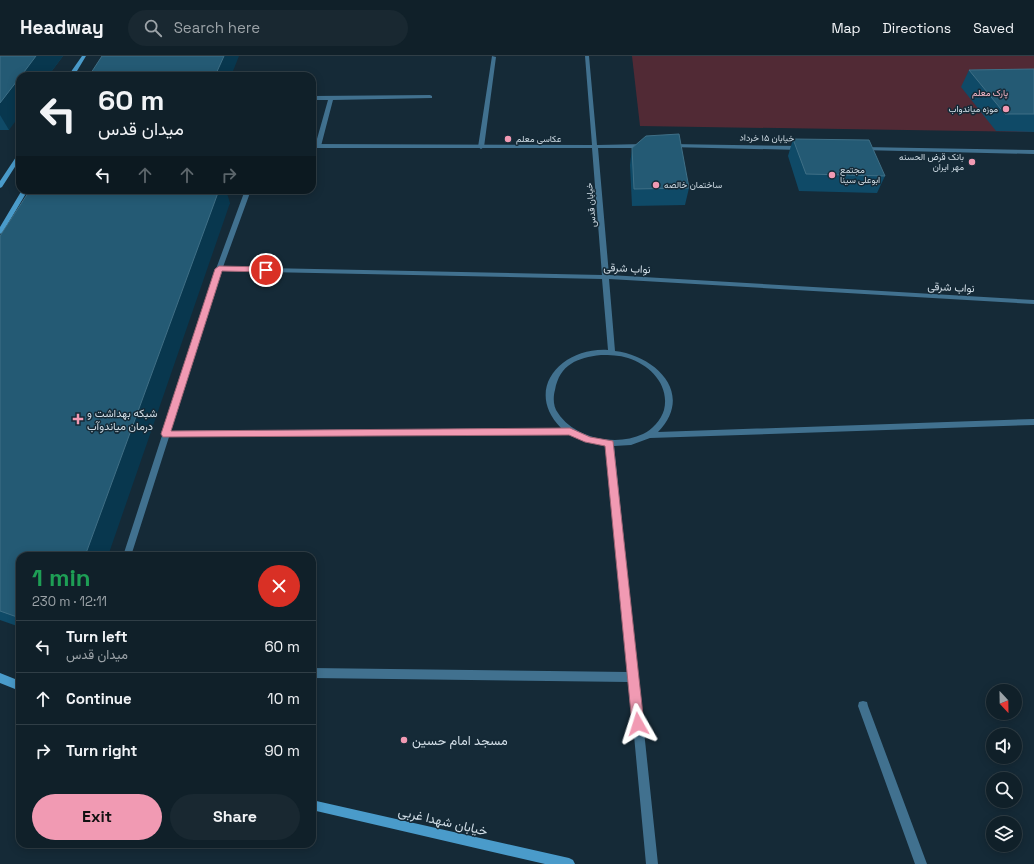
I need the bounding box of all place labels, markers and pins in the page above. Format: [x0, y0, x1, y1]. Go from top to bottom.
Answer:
place label: موزه میاندواب [949, 103, 998, 115]
marker: موزه میاندواب [1001, 104, 1011, 114]
place label: عکاسی معلم [516, 133, 562, 145]
marker: عکاسی معلم [503, 134, 513, 144]
place label: بانک قرض الحسنه مهر ایران [899, 151, 964, 173]
marker: بانک قرض الحسنه مهر ایران [967, 157, 977, 167]
place label: مجتمع ابوعلی سینا [840, 164, 880, 186]
marker: مجتمع ابوعلی سینا [827, 170, 837, 180]
place label: ساختمان خالصه [664, 179, 722, 191]
marker: ساختمان خالصه [651, 180, 661, 190]
pin [249, 253, 283, 287]
place label: شبکه بهداشت و درمان میاندوآب [87, 406, 158, 433]
marker: شبکه بهداشت و درمان میاندوآب [72, 413, 84, 425]
place label: مسجد امام حسین [412, 732, 508, 749]
marker: مسجد امام حسین [399, 735, 409, 745]

